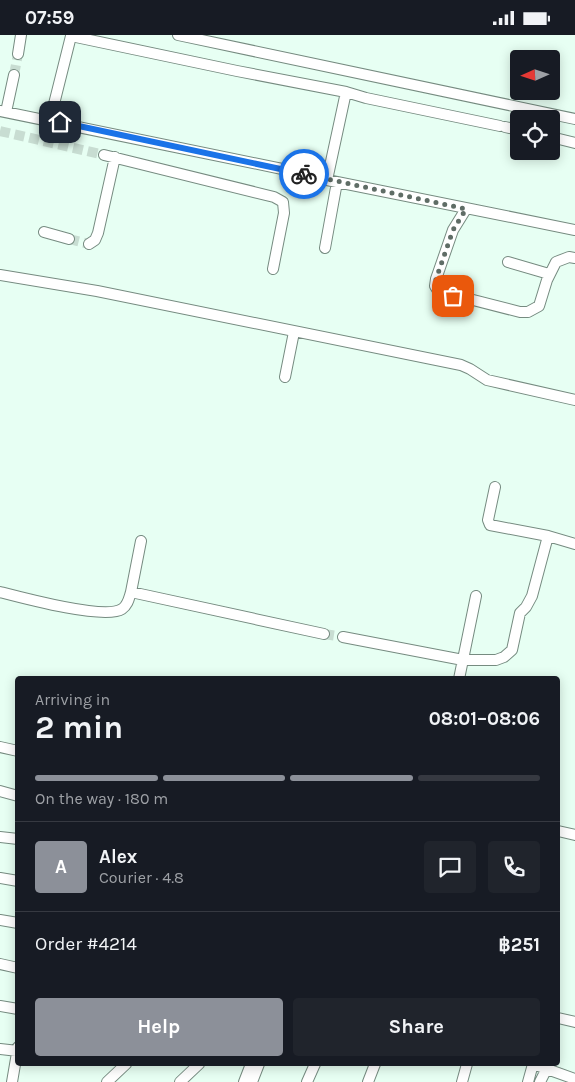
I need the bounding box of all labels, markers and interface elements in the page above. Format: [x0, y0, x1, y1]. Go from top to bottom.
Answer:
text: 07:59 [25, 7, 74, 29]
north arrow [510, 50, 560, 100]
map controls [510, 50, 560, 160]
pin [39, 101, 81, 143]
icon: home [46, 108, 74, 136]
button: locate [510, 110, 560, 160]
courier [279, 149, 329, 199]
icon: bike [290, 160, 318, 188]
pin [432, 275, 474, 317]
icon: bag [439, 282, 467, 310]
text: Arriving in [35, 690, 110, 709]
text: 08:01–08:06 [429, 708, 540, 730]
text: 2 min [35, 709, 123, 746]
text: On the way · 180 m [35, 789, 168, 808]
button: chat [424, 841, 476, 893]
button: phone [488, 841, 540, 893]
text: Alex [99, 846, 137, 868]
text: A [55, 856, 67, 878]
text: Courier · 4.8 [99, 868, 184, 887]
text: Order #4214 [35, 933, 137, 955]
text: ฿251 [499, 934, 540, 956]
button: Help [35, 998, 283, 1056]
button: Share [293, 998, 540, 1056]

